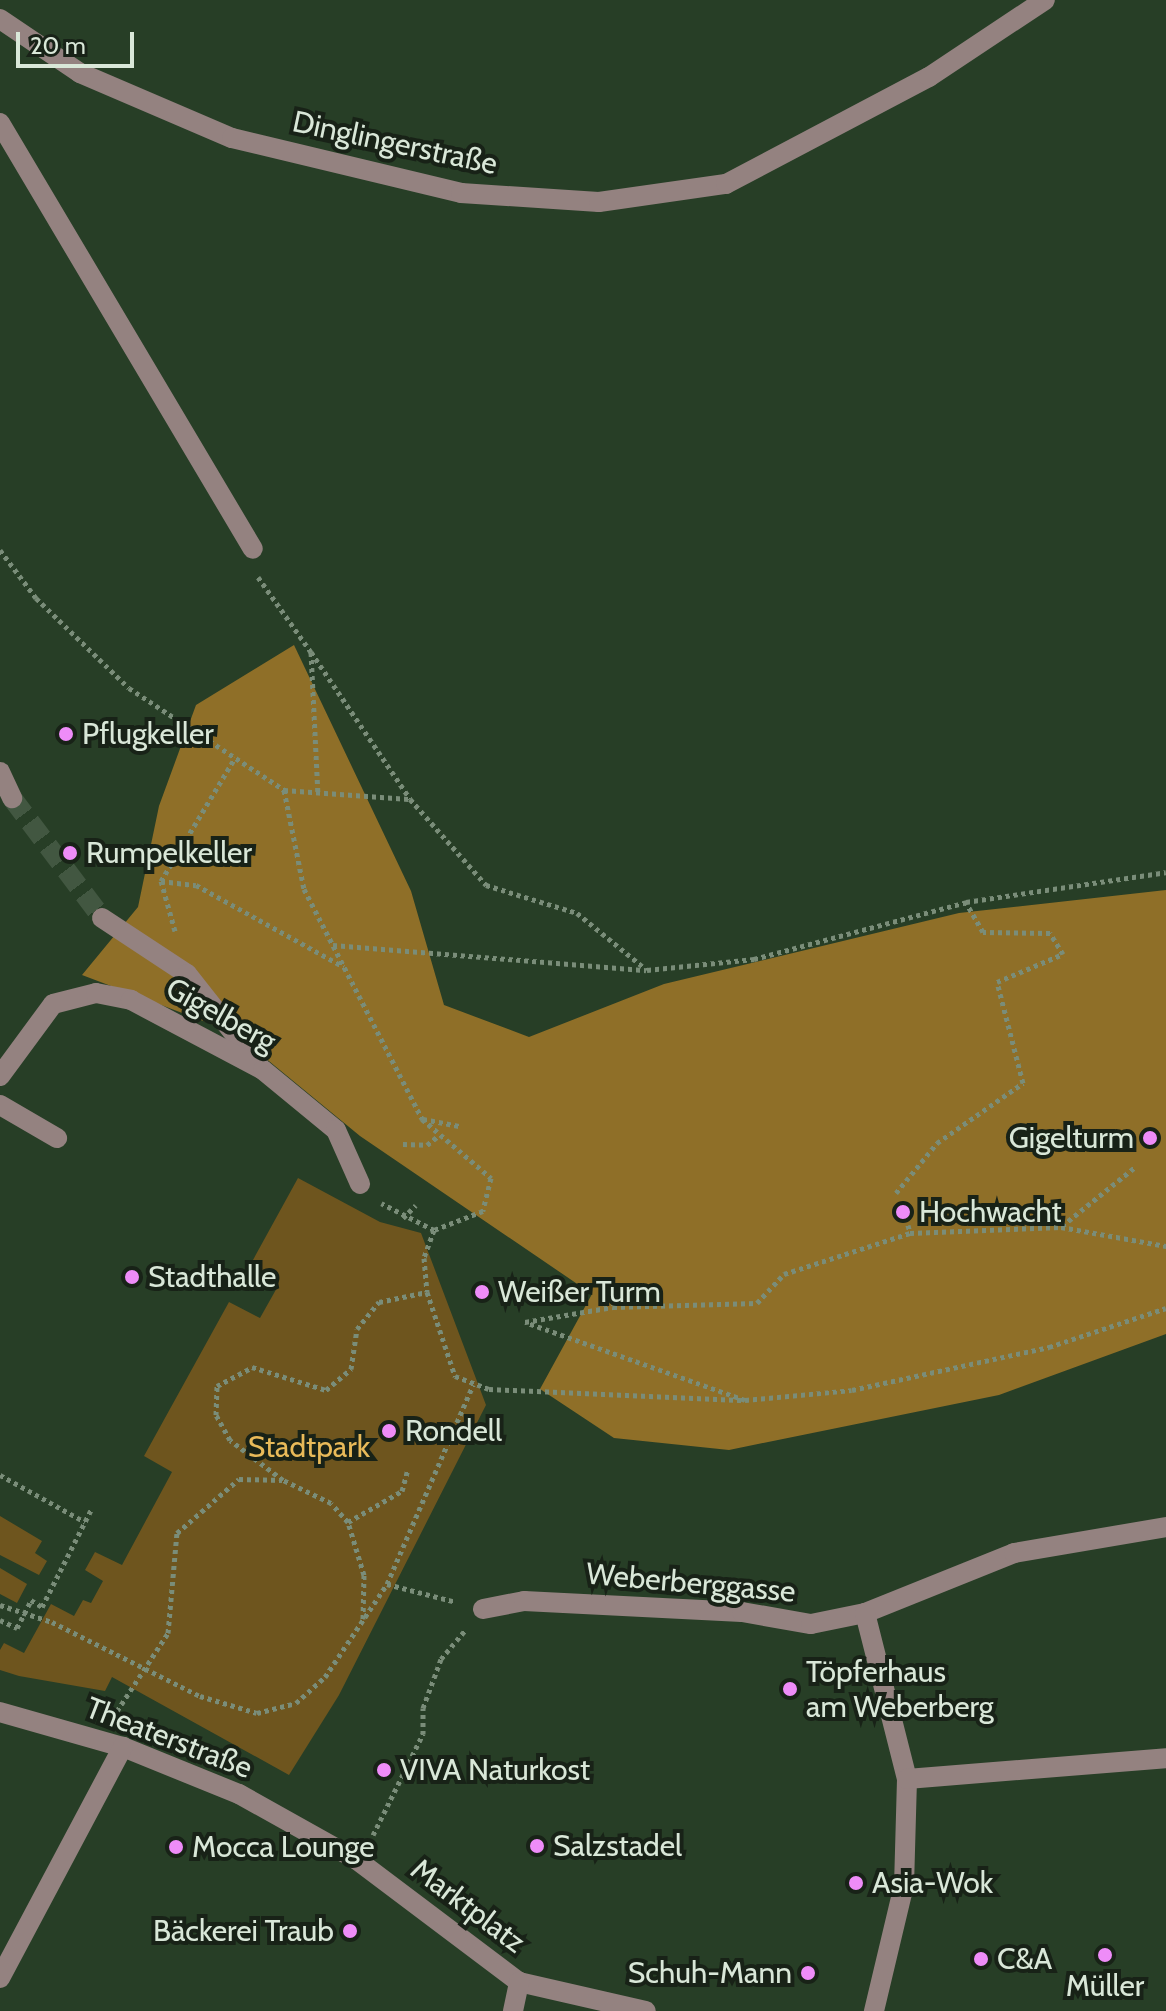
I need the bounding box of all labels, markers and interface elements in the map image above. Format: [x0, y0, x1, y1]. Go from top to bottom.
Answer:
scale bar [20, 16, 138, 66]
text: 20 m [30, 31, 86, 60]
street label: Dinglingerstraße [289, 104, 501, 182]
place label: Pflugkeller [82, 716, 214, 752]
marker: Pflugkeller [57, 725, 75, 743]
place label: Rumpelkeller [86, 835, 252, 871]
marker: Rumpelkeller [61, 844, 79, 862]
street label: Gigelberg [160, 970, 282, 1060]
place label: Gigelturm [1009, 1120, 1134, 1156]
marker: Gigelturm [1141, 1129, 1159, 1147]
place label: Hochwacht [919, 1194, 1062, 1230]
marker: Hochwacht [894, 1203, 912, 1221]
place label: Stadthalle [148, 1259, 276, 1295]
marker: Stadthalle [123, 1268, 141, 1286]
place label: Weißer Turm [498, 1274, 661, 1310]
marker: Weißer Turm [473, 1283, 491, 1301]
place label: Rondell [405, 1413, 502, 1449]
marker: Rondell [380, 1422, 398, 1440]
park label: Stadtpark [248, 1429, 370, 1465]
street label: Weberberggasse [585, 1556, 797, 1610]
place label: Töpferhaus am Weberberg [806, 1654, 994, 1724]
marker: Töpferhaus am Weberberg [781, 1680, 799, 1698]
street label: Theaterstraße [81, 1690, 257, 1786]
place label: VIVA Naturkost [400, 1752, 590, 1788]
marker: VIVA Naturkost [375, 1761, 393, 1779]
place label: Salzstadel [553, 1828, 682, 1864]
place label: Mocca Lounge [192, 1829, 375, 1865]
marker: Salzstadel [528, 1837, 546, 1855]
marker: Mocca Lounge [167, 1838, 185, 1856]
street label: Marktplatz [404, 1851, 532, 1961]
place label: Asia-Wok [872, 1865, 993, 1901]
marker: Asia-Wok [847, 1874, 865, 1892]
place label: Bäckerei Traub [153, 1913, 334, 1949]
marker: Bäckerei Traub [341, 1922, 359, 1940]
place label: C&A [997, 1941, 1052, 1977]
marker: Müller [1096, 1946, 1114, 1964]
marker: C&A [972, 1950, 990, 1968]
place label: Schuh-Mann [628, 1955, 792, 1991]
marker: Schuh-Mann [799, 1964, 817, 1982]
place label: Müller [1066, 1968, 1144, 2004]

